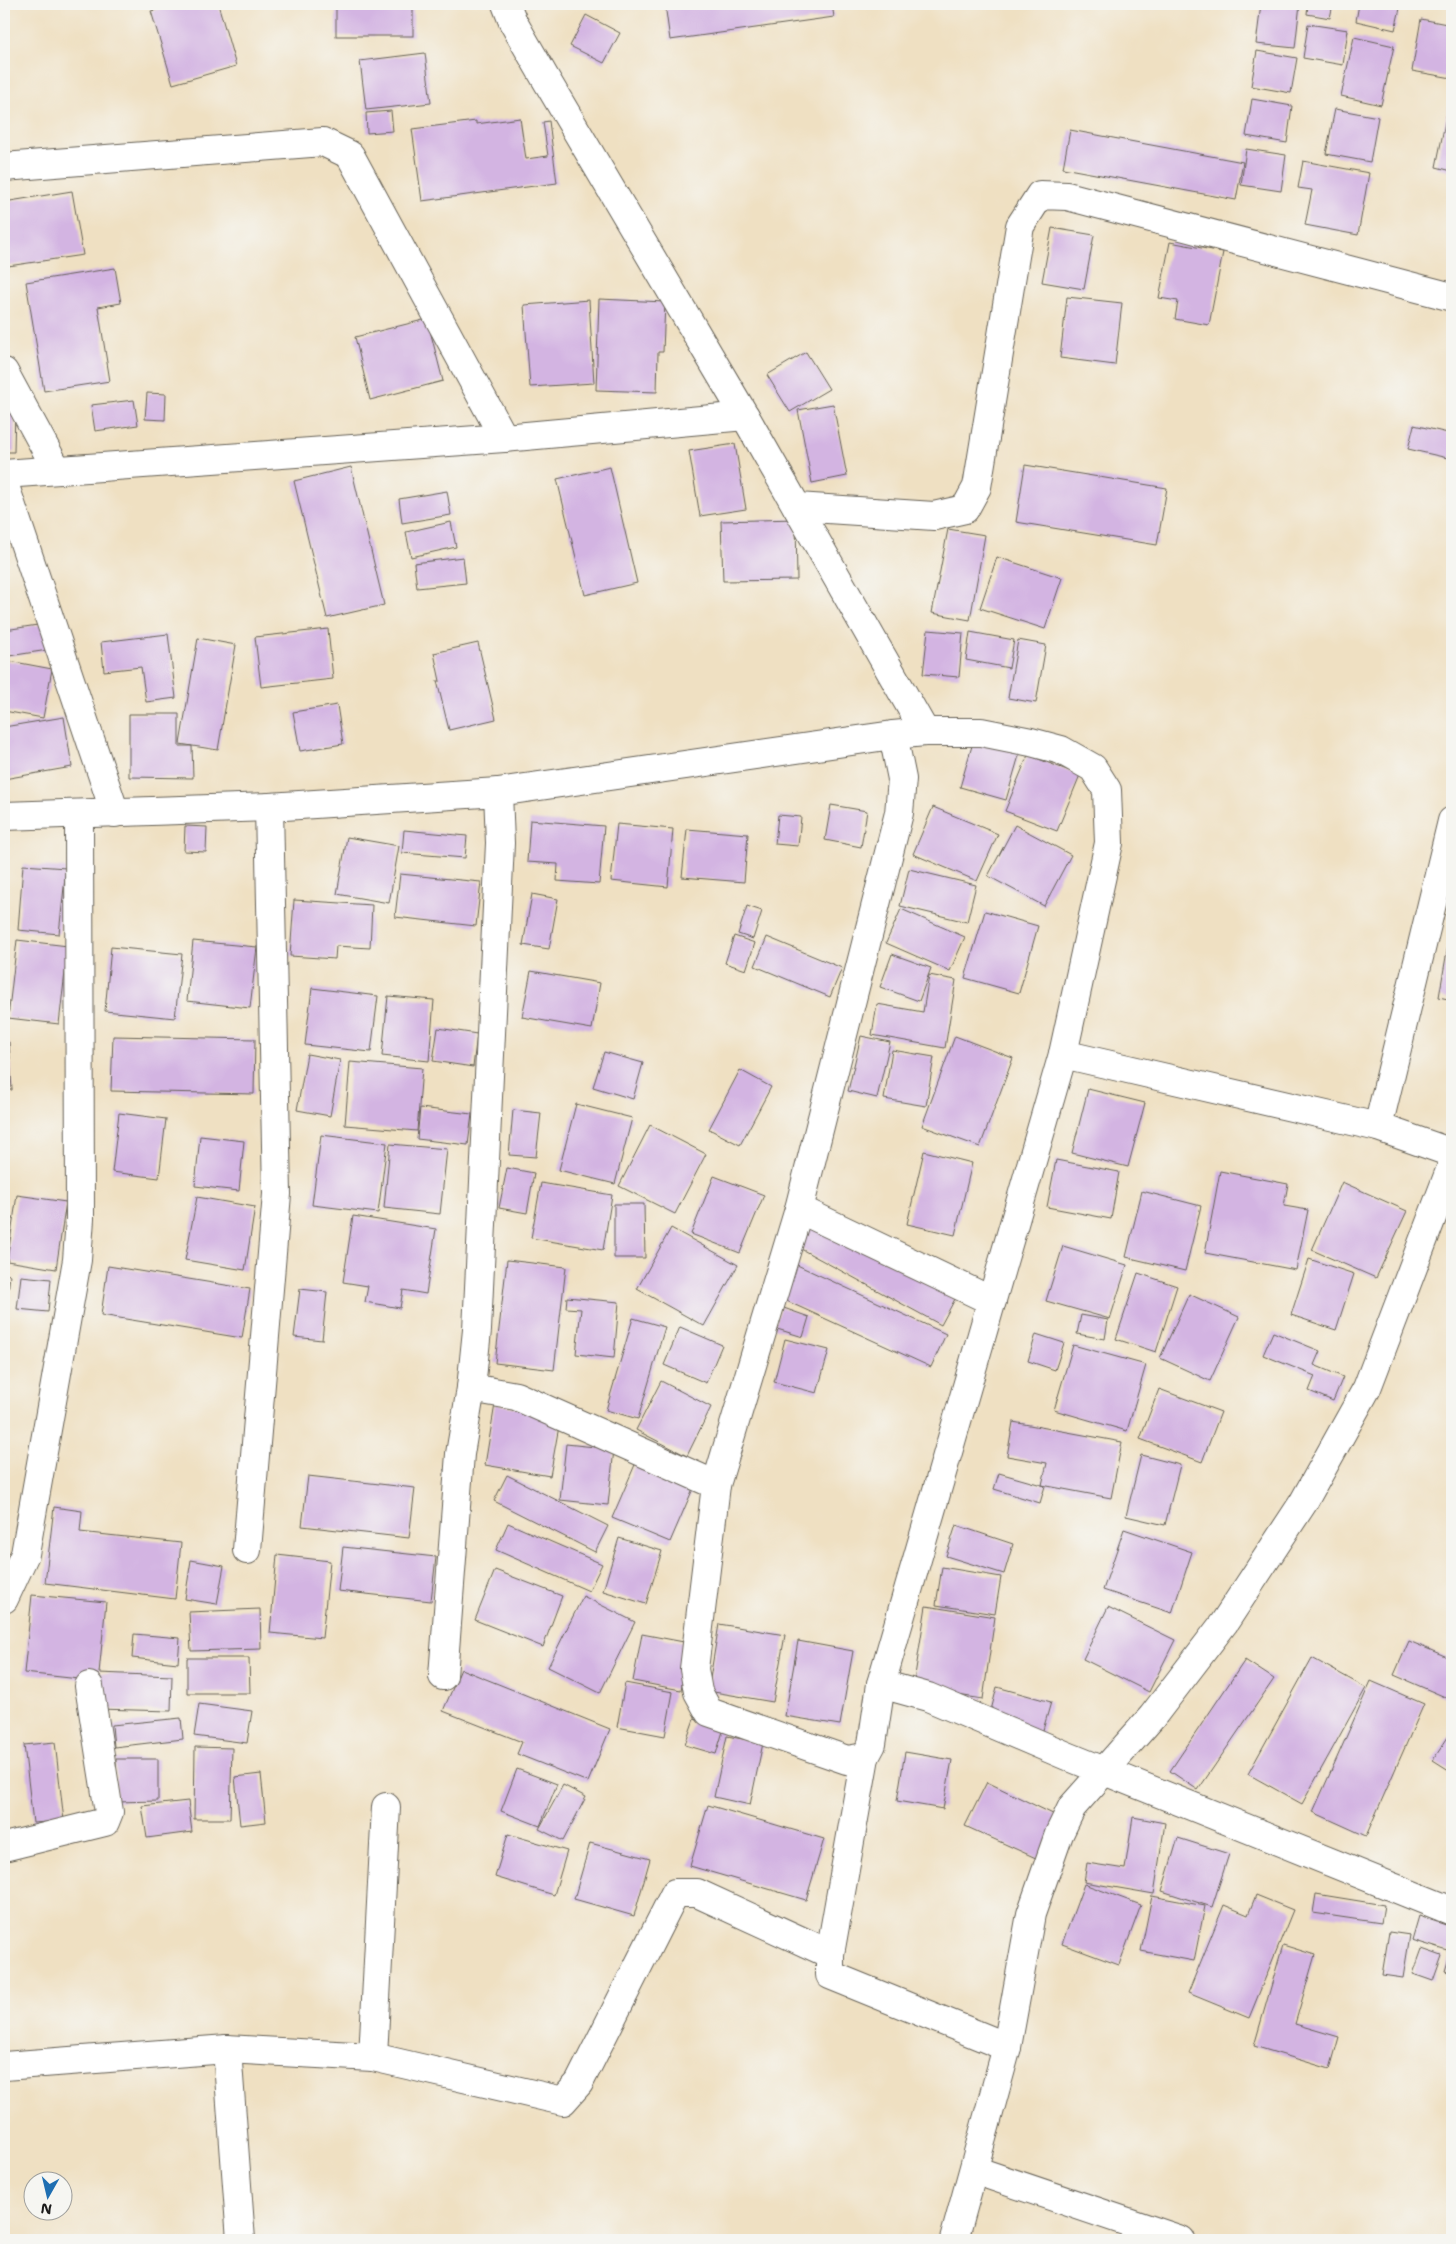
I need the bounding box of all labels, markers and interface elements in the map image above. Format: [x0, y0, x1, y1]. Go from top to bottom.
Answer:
north arrow [22, 2172, 72, 2222]
text: N [39, 2199, 53, 2219]

